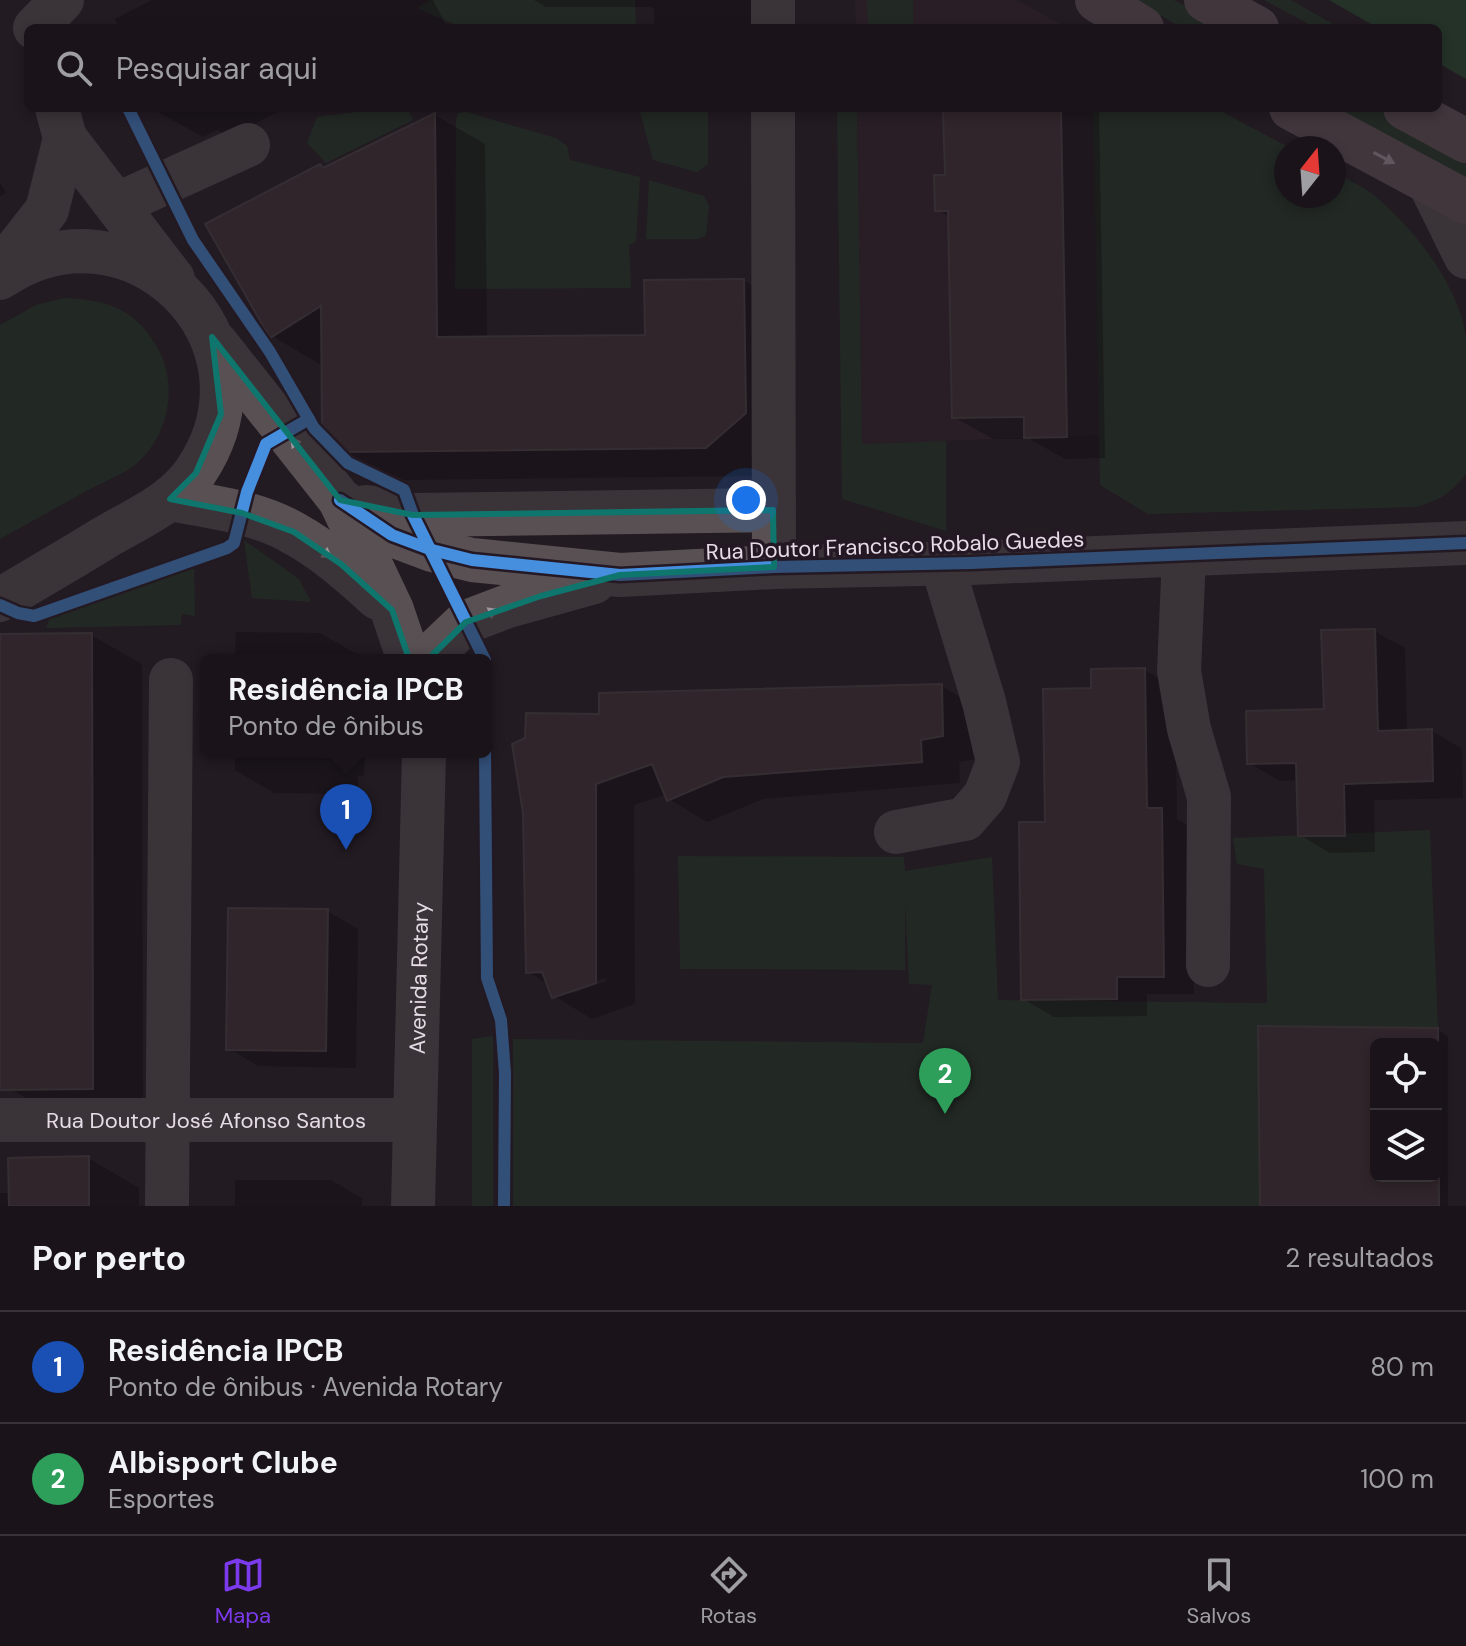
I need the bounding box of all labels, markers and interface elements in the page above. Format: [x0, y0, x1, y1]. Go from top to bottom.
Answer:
search box [24, 24, 1442, 112]
icon: search [52, 46, 96, 90]
text: Pesquisar aqui [116, 49, 318, 88]
north arrow [1274, 136, 1346, 208]
one-way arrow [1373, 152, 1396, 165]
one-way arrow [290, 437, 306, 457]
your location [726, 480, 766, 520]
street label: Rua Doutor Francisco Robalo Guedes [705, 524, 1085, 567]
one-way arrow [311, 544, 332, 559]
one-way arrow [475, 607, 499, 620]
popup [200, 654, 492, 758]
text: Residência IPCB [228, 670, 464, 709]
text: Ponto de ônibus [228, 709, 424, 743]
pin: 1 [320, 784, 372, 850]
street label: Avenida Rotary [403, 901, 435, 1055]
map controls [1370, 1038, 1442, 1182]
button: locate [1370, 1038, 1442, 1110]
pin: 2 [919, 1048, 971, 1114]
street label: Rua Doutor José Afonso Santos [46, 1106, 366, 1135]
button: layers [1370, 1110, 1442, 1182]
text: Por perto [32, 1236, 186, 1281]
text: 2 resultados [1285, 1241, 1434, 1275]
text: Residência IPCB [108, 1331, 343, 1370]
text: 1 [53, 1350, 63, 1384]
text: 80 m [1370, 1350, 1434, 1384]
text: Ponto de ônibus · Avenida Rotary [108, 1370, 503, 1404]
text: Albisport Clube [108, 1443, 338, 1482]
text: 2 [50, 1462, 66, 1496]
text: 100 m [1360, 1462, 1434, 1496]
text: Esportes [108, 1482, 215, 1516]
tab: Mapa [215, 1553, 271, 1630]
tab: Rotas [700, 1553, 757, 1630]
tab: Salvos [1186, 1553, 1251, 1630]

